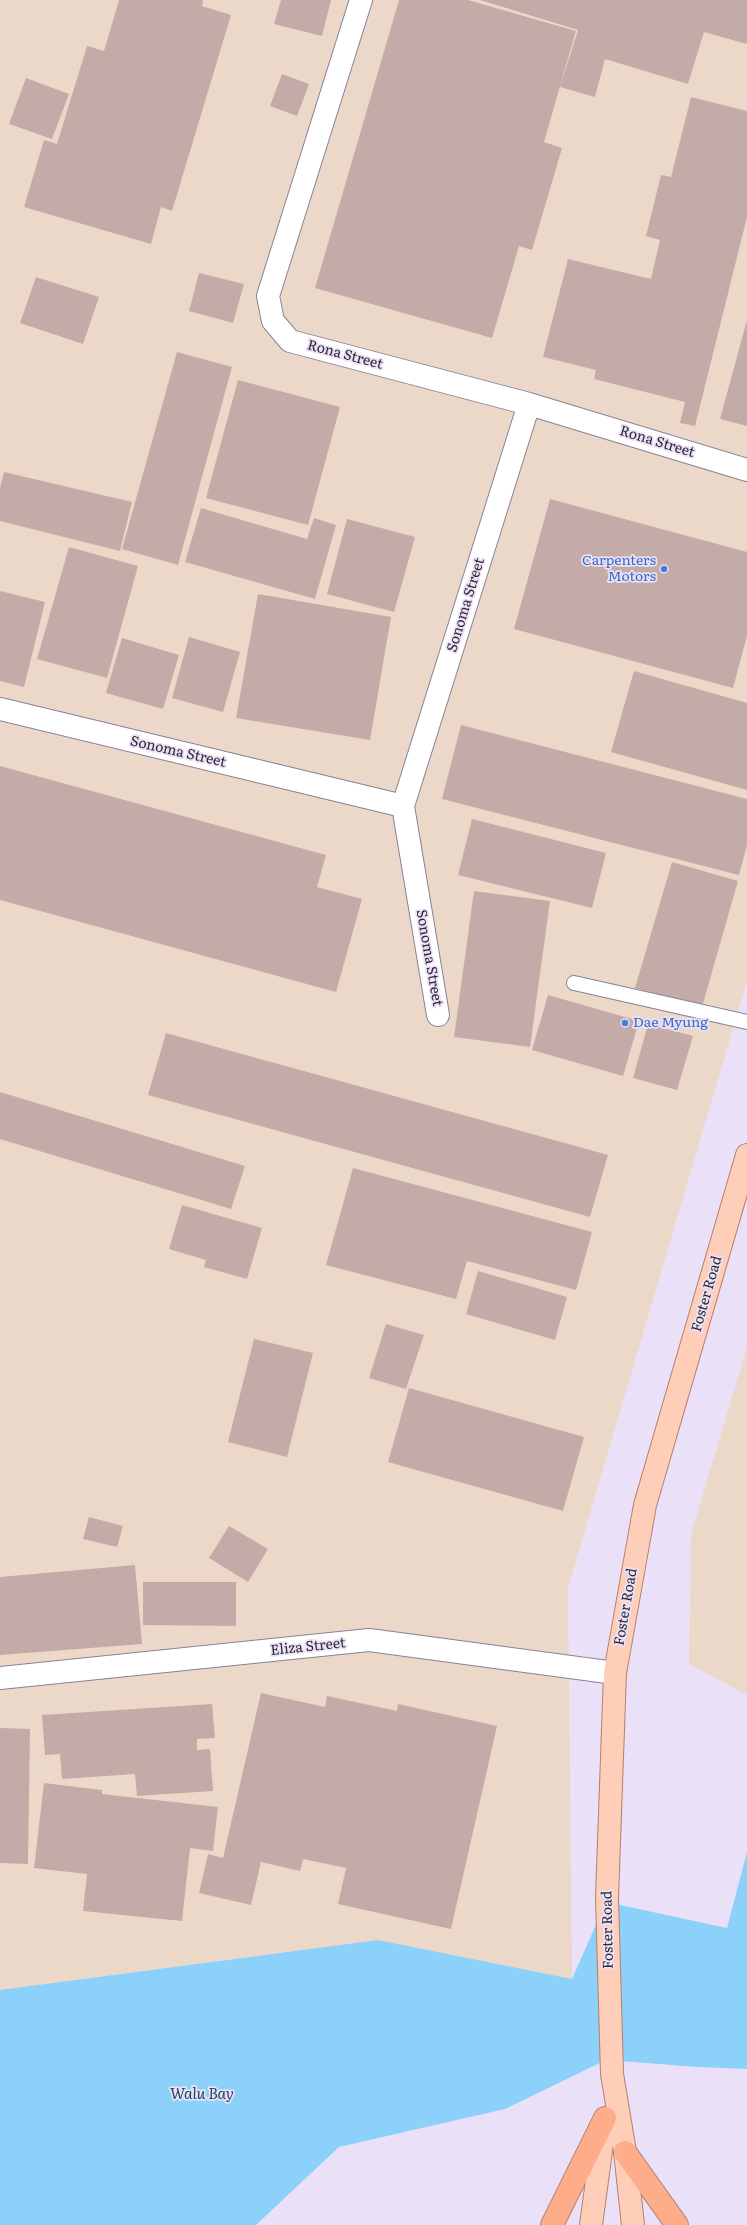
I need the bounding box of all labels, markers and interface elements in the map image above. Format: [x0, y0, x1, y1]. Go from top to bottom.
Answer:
street label: Rona Street [305, 337, 385, 373]
street label: Rona Street [618, 423, 696, 461]
place label: Carpenters Motors [582, 553, 656, 586]
street label: Sonoma Street [444, 556, 488, 654]
marker: Carpenters Motors [659, 564, 669, 574]
street label: Sonoma Street [129, 733, 227, 771]
street label: Sonoma Street [412, 908, 446, 1008]
place label: Dae Myung [633, 1015, 708, 1031]
marker: Dae Myung [620, 1018, 630, 1028]
street label: Foster Road [688, 1254, 726, 1334]
street label: Foster Road [611, 1567, 641, 1647]
street label: Eliza Street [270, 1635, 346, 1659]
street label: Foster Road [599, 1891, 617, 1969]
water label: Walu Bay [170, 2086, 234, 2104]

